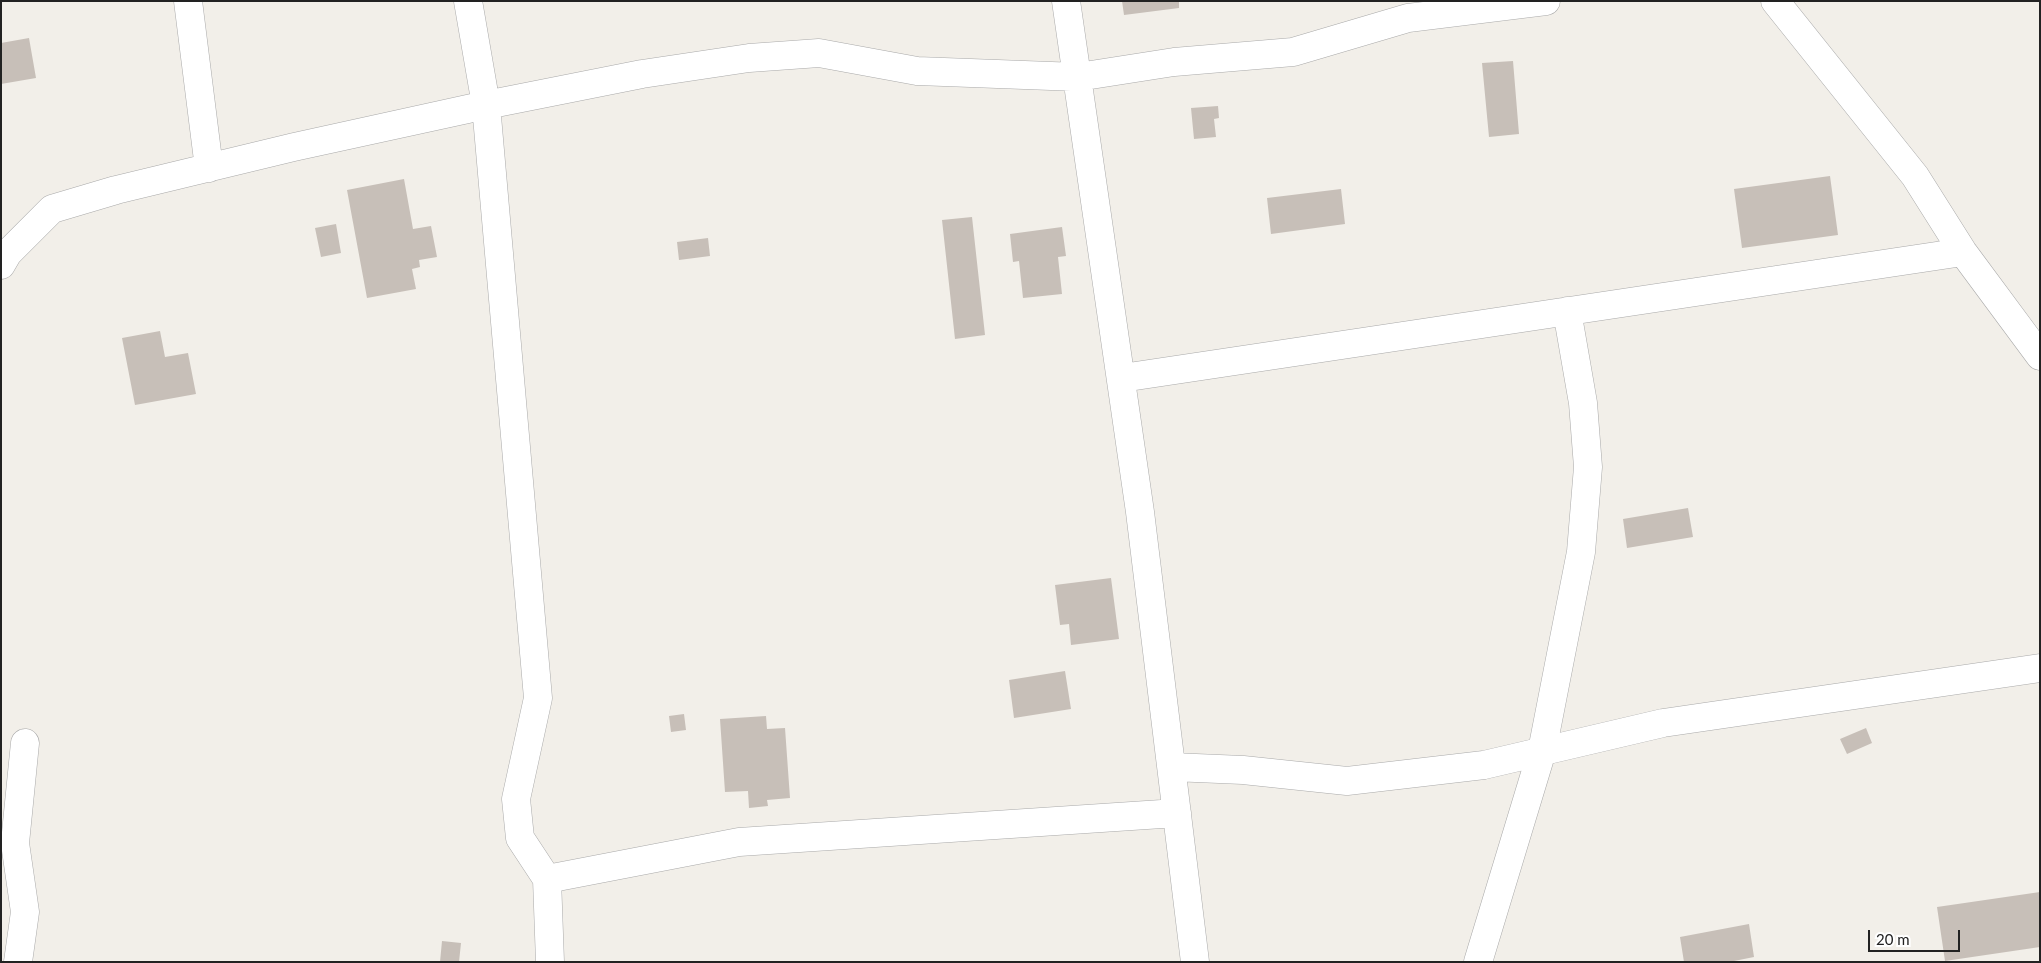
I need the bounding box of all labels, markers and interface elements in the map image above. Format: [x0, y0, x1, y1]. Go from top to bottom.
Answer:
scale bar [1871, 920, 1964, 952]
text: 20 m [1876, 930, 1910, 948]

